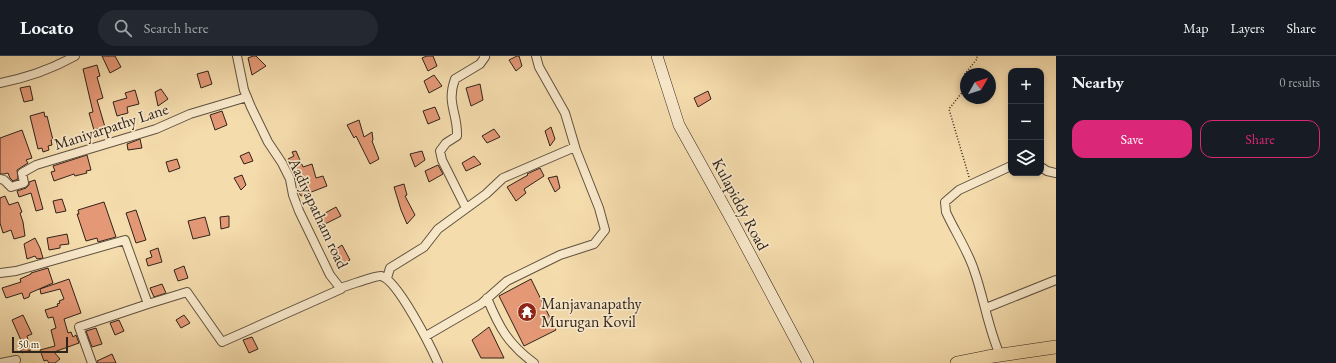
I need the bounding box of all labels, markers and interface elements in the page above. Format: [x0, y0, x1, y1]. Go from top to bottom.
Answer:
search box [98, 10, 378, 46]
text: Locato [20, 15, 74, 40]
icon: search [112, 17, 134, 39]
text: Search here [144, 18, 209, 37]
text: Map [1183, 19, 1208, 37]
text: Layers [1230, 19, 1265, 37]
text: Share [1287, 19, 1316, 37]
north arrow [960, 68, 996, 104]
map controls [1008, 68, 1044, 176]
button: + [1008, 68, 1044, 104]
text: Nearby [1072, 71, 1124, 93]
text: 0 results [1279, 74, 1320, 91]
street label: Maniyarpathy Lane [51, 98, 171, 155]
button: − [1008, 104, 1044, 140]
button: Save [1072, 120, 1192, 158]
button: Share [1200, 120, 1320, 158]
button: layers [1008, 140, 1044, 176]
street label: Aadiyapatham road [283, 154, 354, 273]
street label: Kulapiddy Road [707, 154, 774, 255]
place label: Manjavanapathy Murugan Kovil [541, 293, 643, 332]
temple icon: Manjavanapathy Murugan Kovil [516, 301, 538, 323]
scale bar [12, 335, 68, 354]
text: 50 m [18, 337, 39, 351]

